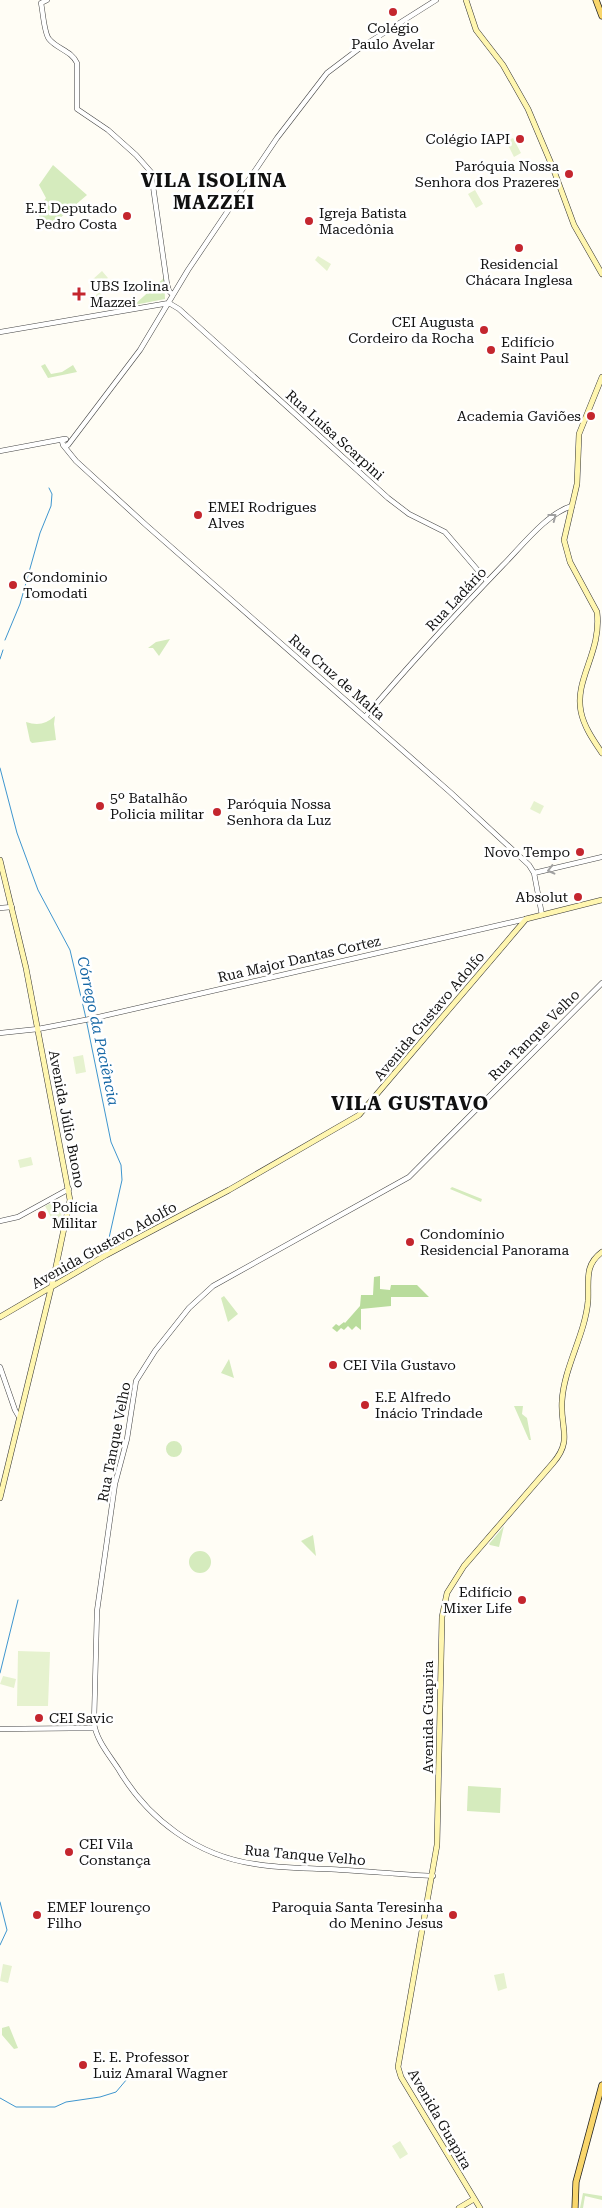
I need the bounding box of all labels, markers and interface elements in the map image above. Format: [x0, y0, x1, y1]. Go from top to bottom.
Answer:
marker: Colégio Paulo Avelar [387, 6, 399, 18]
place label: Colégio Paulo Avelar [351, 20, 435, 52]
place label: Colégio IAPI [426, 131, 510, 147]
marker: Colégio IAPI [514, 133, 526, 145]
place label: Paróquia Nossa Senhora dos Prazeres [415, 158, 559, 190]
marker: Paróquia Nossa Senhora dos Prazeres [563, 168, 575, 180]
district label: VILA ISOLINA MAZZEI [141, 169, 287, 214]
place label: E.E Deputado Pedro Costa [25, 200, 117, 232]
place label: Igreja Batista Macedônia [319, 205, 407, 237]
marker: E.E Deputado Pedro Costa [121, 210, 133, 222]
marker: Igreja Batista Macedônia [303, 215, 315, 227]
marker: Residencial Chácara Inglesa [513, 242, 525, 254]
place label: Residencial Chácara Inglesa [465, 256, 573, 288]
place label: UBS Izolina Mazzei [90, 278, 169, 310]
marker: UBS Izolina Mazzei [72, 287, 86, 301]
place label: CEI Augusta Cordeiro da Rocha [348, 314, 474, 346]
marker: CEI Augusta Cordeiro da Rocha [478, 324, 490, 336]
place label: Edifício Saint Paul [501, 334, 570, 366]
marker: Edifício Saint Paul [485, 344, 497, 356]
street label: Rua Luísa Scarpini [283, 387, 388, 484]
place label: Academia Gaviões [457, 408, 581, 424]
marker: Academia Gaviões [585, 410, 597, 422]
place label: EMEI Rodrigues Alves [208, 499, 317, 531]
marker: EMEI Rodrigues Alves [192, 509, 204, 521]
one-way arrow [547, 515, 556, 523]
street label: Rua Ladário [423, 564, 489, 634]
place label: Condominio Tomodati [23, 569, 108, 601]
marker: Condominio Tomodati [7, 579, 19, 591]
street label: Rua Cruz de Malta [286, 631, 389, 723]
place label: 5º Batalhão Policia militar [110, 790, 204, 822]
place label: Paróquia Nossa Senhora da Luz [227, 796, 331, 828]
marker: 5º Batalhão Policia militar [94, 800, 106, 812]
marker: Paróquia Nossa Senhora da Luz [211, 806, 223, 818]
place label: Novo Tempo [484, 844, 570, 860]
marker: Novo Tempo [574, 846, 586, 858]
one-way arrow [547, 864, 555, 875]
place label: Absolut [516, 889, 568, 905]
marker: Absolut [572, 891, 584, 903]
street label: Rua Major Dantas Cortez [216, 932, 382, 986]
street label: Avenida Gustavo Adolfo [370, 948, 488, 1084]
water label: Córrego da Paciência [73, 955, 123, 1107]
street label: Rua Tanque Velho [485, 986, 583, 1084]
street label: Avenida Júlio Buono [46, 1049, 88, 1189]
district label: VILA GUSTAVO [331, 1092, 489, 1115]
street label: Avenida Gustavo Adolfo [29, 1198, 179, 1292]
place label: Polícia Militar [52, 1199, 98, 1231]
marker: Polícia Militar [36, 1209, 48, 1221]
place label: Condomínio Residencial Panorama [420, 1226, 570, 1258]
marker: Condomínio Residencial Panorama [404, 1236, 416, 1248]
place label: CEI Vila Gustavo [343, 1357, 456, 1373]
marker: CEI Vila Gustavo [327, 1359, 339, 1371]
street label: Rua Tanque Velho [95, 1381, 133, 1503]
place label: E.E Alfredo Inácio Trindade [375, 1389, 483, 1421]
marker: E.E Alfredo Inácio Trindade [359, 1399, 371, 1411]
place label: Edifício Mixer Life [443, 1584, 512, 1616]
marker: Edifício Mixer Life [516, 1594, 528, 1606]
street label: Avenida Guapira [420, 1660, 436, 1773]
place label: CEI Savic [49, 1710, 113, 1726]
marker: CEI Savic [33, 1712, 45, 1724]
place label: CEI Vila Constança [79, 1836, 151, 1868]
street label: Rua Tanque Velho [244, 1842, 366, 1868]
marker: CEI Vila Constança [63, 1846, 75, 1858]
place label: EMEF lourenço Filho [47, 1899, 151, 1931]
place label: Paroquia Santa Teresinha do Menino Jesus [272, 1899, 443, 1931]
marker: EMEF lourenço Filho [31, 1909, 43, 1921]
marker: Paroquia Santa Teresinha do Menino Jesus [447, 1909, 459, 1921]
place label: E. E. Professor Luiz Amaral Wagner [93, 2049, 228, 2081]
marker: E. E. Professor Luiz Amaral Wagner [77, 2059, 89, 2071]
street label: Avenida Guapira [405, 2066, 475, 2172]

